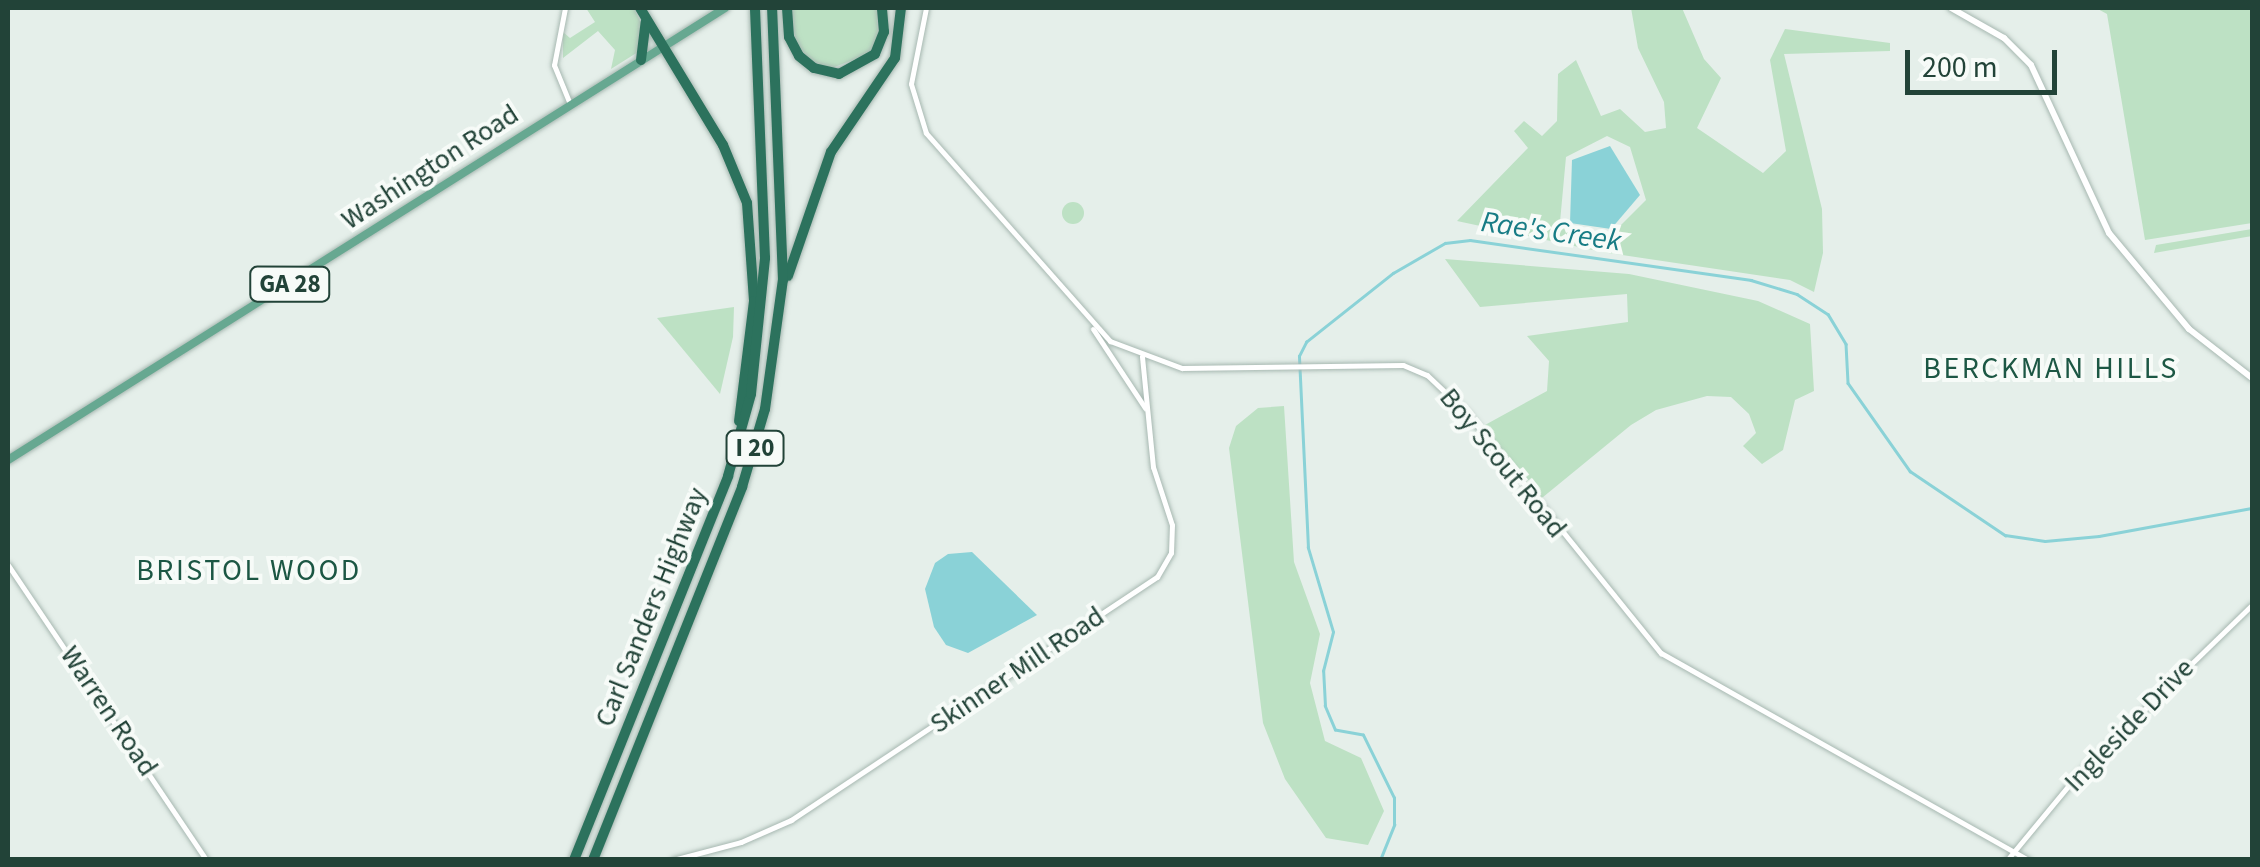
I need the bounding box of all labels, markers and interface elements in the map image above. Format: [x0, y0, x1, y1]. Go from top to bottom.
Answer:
scale bar [1910, 30, 2062, 92]
text: 200 m [1922, 46, 1998, 89]
street label: Washington Road [335, 97, 525, 237]
water label: Rae's Creek [1479, 204, 1623, 260]
road number: GA 28 [248, 264, 332, 304]
district label: BERCKMAN HILLS [1923, 351, 2179, 387]
street label: Boy Scout Road [1432, 381, 1574, 545]
road number: I 20 [725, 428, 785, 468]
street label: Carl Sanders Highway [588, 483, 714, 731]
district label: BRISTOL WOOD [136, 553, 362, 589]
street label: Skinner Mill Road [924, 599, 1110, 741]
street label: Warren Road [53, 640, 165, 782]
street label: Ingleside Drive [2057, 651, 2201, 799]

